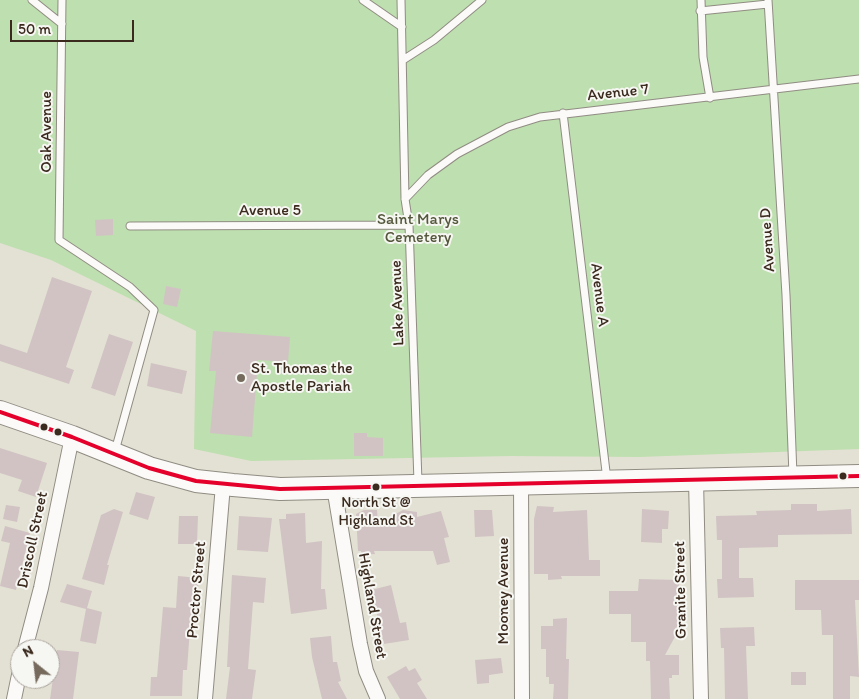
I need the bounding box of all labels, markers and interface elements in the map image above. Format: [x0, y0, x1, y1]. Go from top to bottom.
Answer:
scale bar [12, 10, 136, 42]
text: 50 m [18, 20, 51, 38]
street label: Avenue 7 [586, 80, 650, 106]
street label: Oak Avenue [37, 91, 57, 173]
street label: Avenue 5 [239, 201, 301, 221]
street label: Avenue D [756, 207, 780, 273]
park label: Saint Marys Cemetery [377, 210, 459, 248]
street label: Lake Avenue [387, 260, 409, 346]
street label: Avenue A [586, 262, 612, 328]
place label: St. Thomas the Apostle Pariah [251, 359, 353, 397]
marker: St. Thomas the Apostle Pariah [235, 372, 247, 384]
unlabelled marker [39, 422, 49, 432]
unlabelled marker [53, 427, 63, 437]
unlabelled marker [838, 471, 848, 481]
marker: North St @ Highland St [371, 482, 381, 492]
street label: Driscoll Street [13, 490, 53, 590]
place label: North St @ Highland St [338, 494, 414, 529]
street label: Mooney Avenue [494, 538, 514, 644]
street label: Proctor Street [183, 541, 211, 639]
street label: Granite Street [671, 541, 691, 639]
street label: Highland Street [353, 551, 391, 661]
north arrow [10, 639, 60, 689]
text: N [20, 642, 36, 661]

